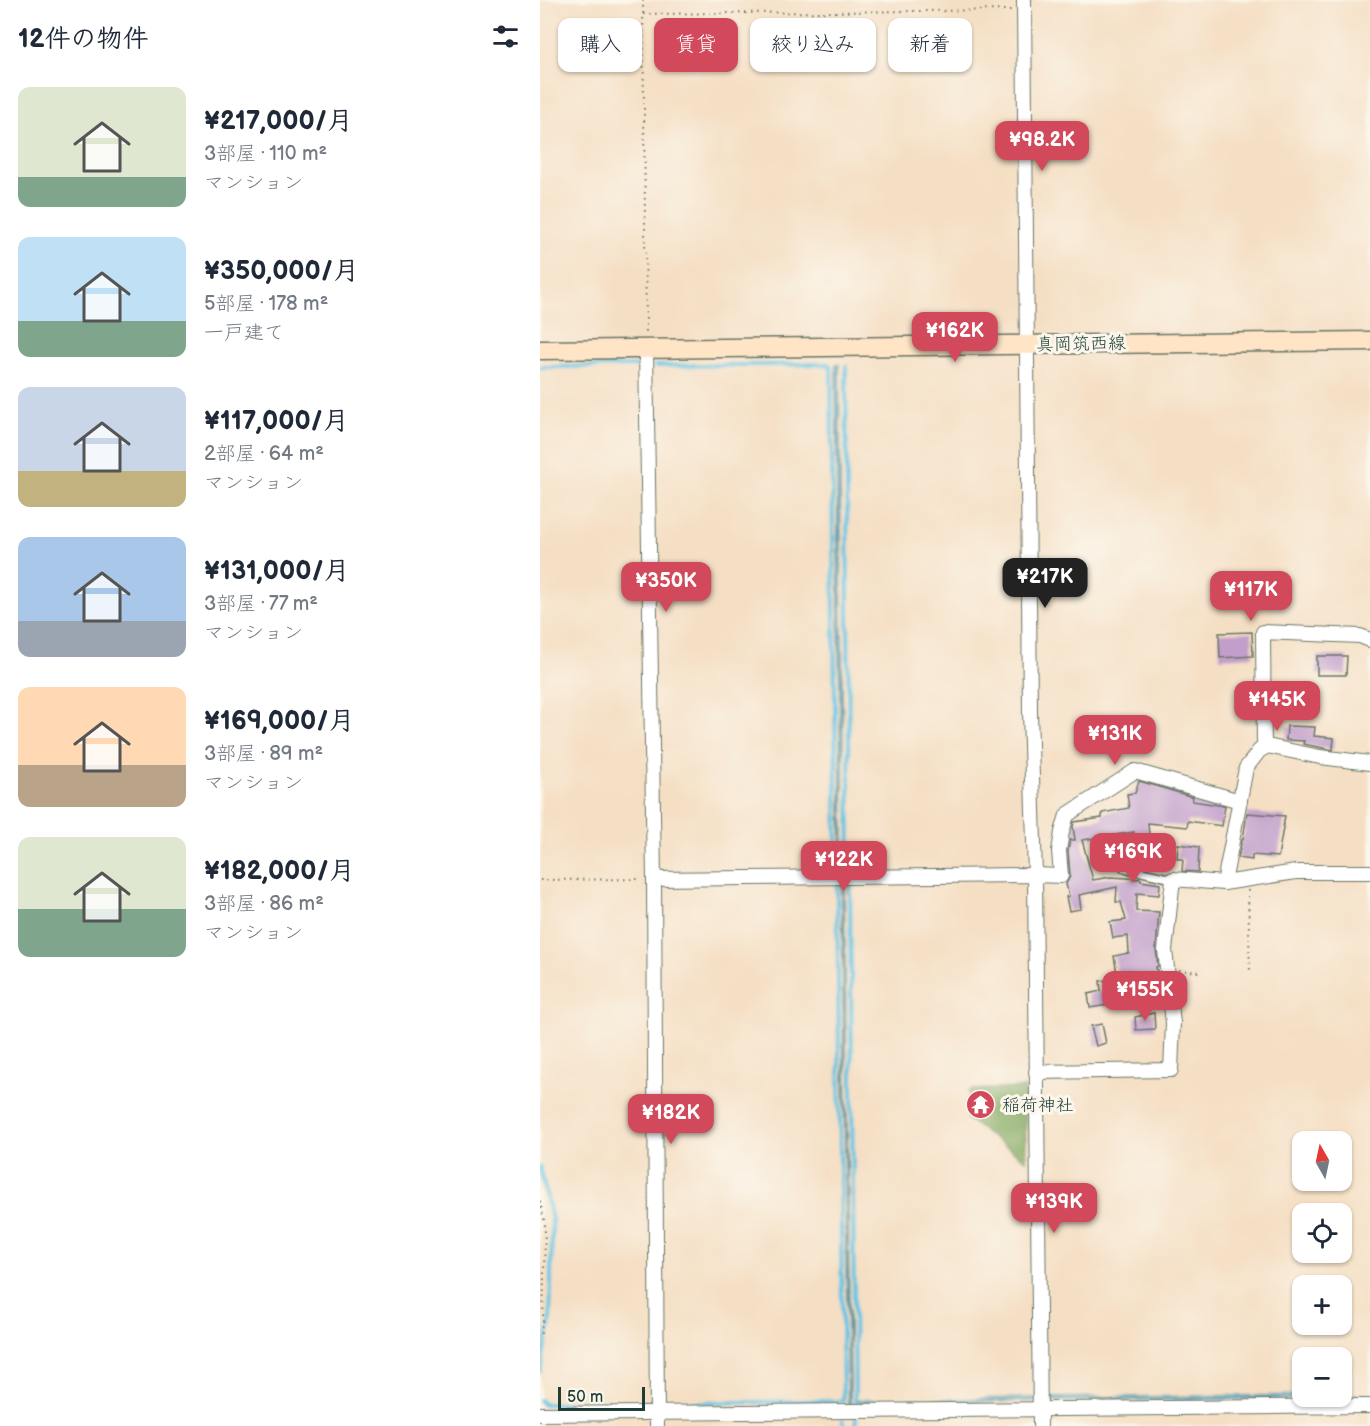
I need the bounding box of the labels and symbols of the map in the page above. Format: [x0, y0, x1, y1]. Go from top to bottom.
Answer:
pin: ¥98.2K [993, 121, 1091, 172]
pin: ¥162K [913, 312, 997, 363]
street label: 真岡筑西線 [1036, 333, 1126, 355]
pin: ¥217K [1003, 558, 1087, 609]
pin: ¥350K [624, 562, 708, 613]
pin: ¥117K [1209, 571, 1293, 622]
pin: ¥145K [1235, 681, 1319, 732]
pin: ¥131K [1073, 715, 1157, 766]
pin: ¥169K [1091, 833, 1175, 884]
pin: ¥122K [802, 841, 886, 892]
pin: ¥155K [1103, 971, 1187, 1022]
temple icon: 稲荷神社 [965, 1089, 997, 1121]
pin: ¥182K [629, 1094, 713, 1145]
place label: 稲荷神社 [1002, 1095, 1074, 1116]
north arrow [1292, 1131, 1352, 1191]
pin: ¥139K [1012, 1183, 1096, 1234]
scale bar [558, 1384, 645, 1412]

